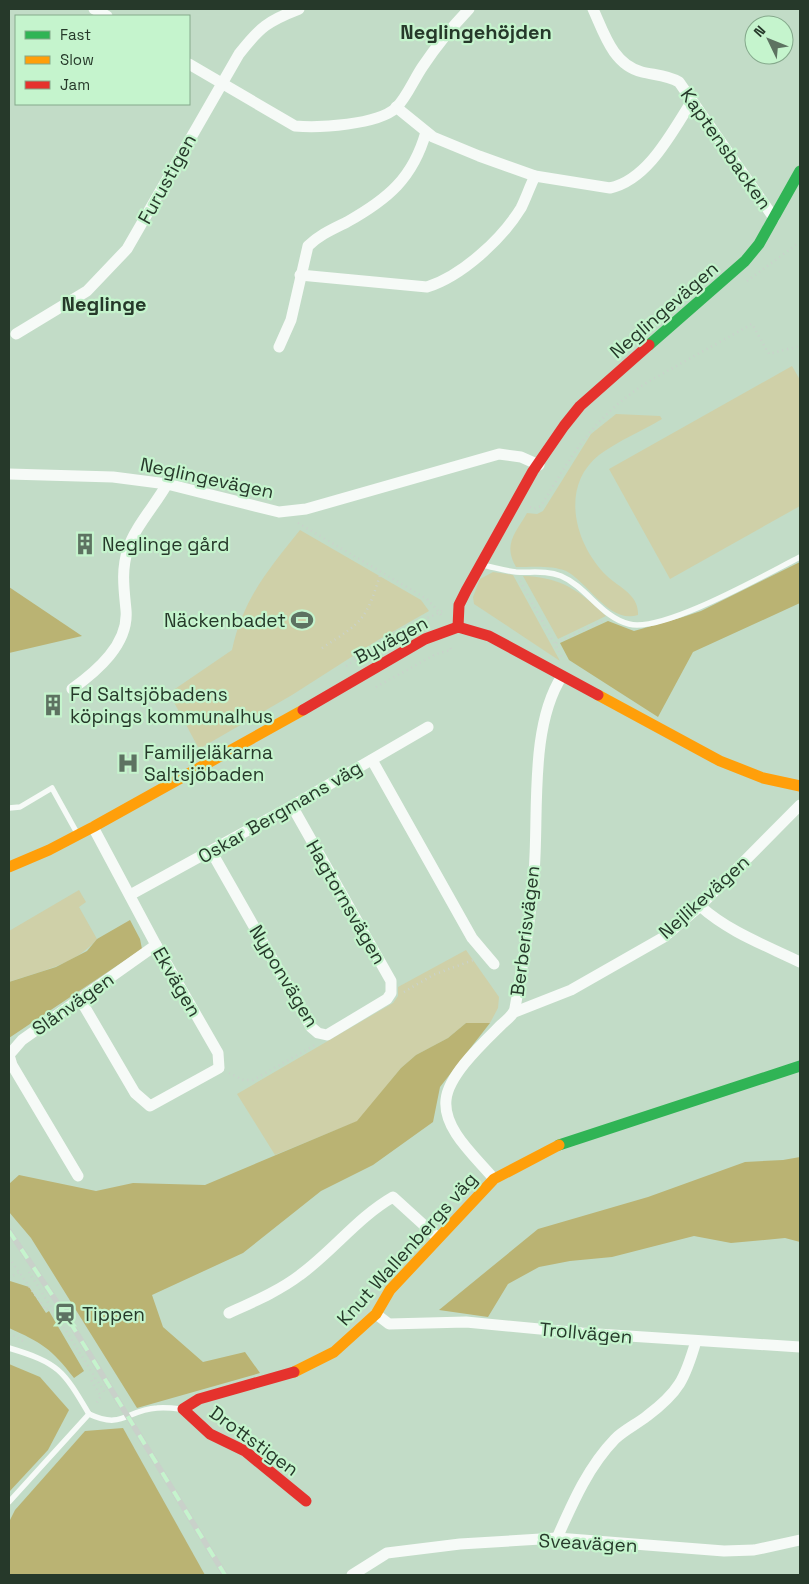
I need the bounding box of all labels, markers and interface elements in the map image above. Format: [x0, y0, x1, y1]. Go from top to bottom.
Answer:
legend [15, 15, 190, 105]
north arrow [744, 15, 794, 65]
district label: Neglingehöjden [400, 19, 552, 45]
text: N [750, 22, 769, 41]
text: Fast [60, 25, 91, 44]
text: Slow [60, 50, 94, 69]
text: Jam [60, 75, 90, 94]
street label: Kaptensbacken [675, 83, 777, 215]
street label: Furustigen [132, 130, 202, 228]
street label: Neglingevägen [605, 256, 723, 364]
district label: Neglinge [62, 291, 146, 317]
street label: Neglingevägen [138, 452, 276, 504]
building icon: Neglinge gård [72, 531, 98, 557]
place label: Neglinge gård [102, 532, 230, 557]
sports icon: Näckenbadet [289, 607, 315, 633]
place label: Näckenbadet [164, 608, 286, 633]
street label: Byvägen [350, 610, 432, 670]
place label: Fd Saltsjöbadens köpings kommunalhus [70, 682, 273, 729]
building icon: Fd Saltsjöbadens köpings kommunalhus [40, 692, 66, 718]
place label: Familjeläkarna Saltsjöbaden [144, 740, 273, 787]
hospital icon: Familjeläkarna Saltsjöbaden [115, 750, 141, 776]
street label: Oskar Bergmans väg [194, 755, 366, 869]
street label: Hagtornsvägen [300, 835, 392, 969]
street label: Nejlikevägen [653, 850, 755, 944]
street label: Berberisvägen [505, 864, 545, 998]
street label: Nyponvägen [244, 920, 324, 1032]
street label: Ekvägen [147, 943, 207, 1021]
street label: Slånvägen [27, 967, 119, 1041]
street label: Knut Wallenbergs väg [331, 1167, 483, 1331]
station icon: Tippen [52, 1301, 78, 1327]
place label: Tippen [82, 1302, 145, 1327]
street label: Trollvägen [538, 1316, 634, 1350]
street label: Drottstigen [204, 1400, 304, 1482]
street label: Sveavägen [538, 1528, 638, 1558]

